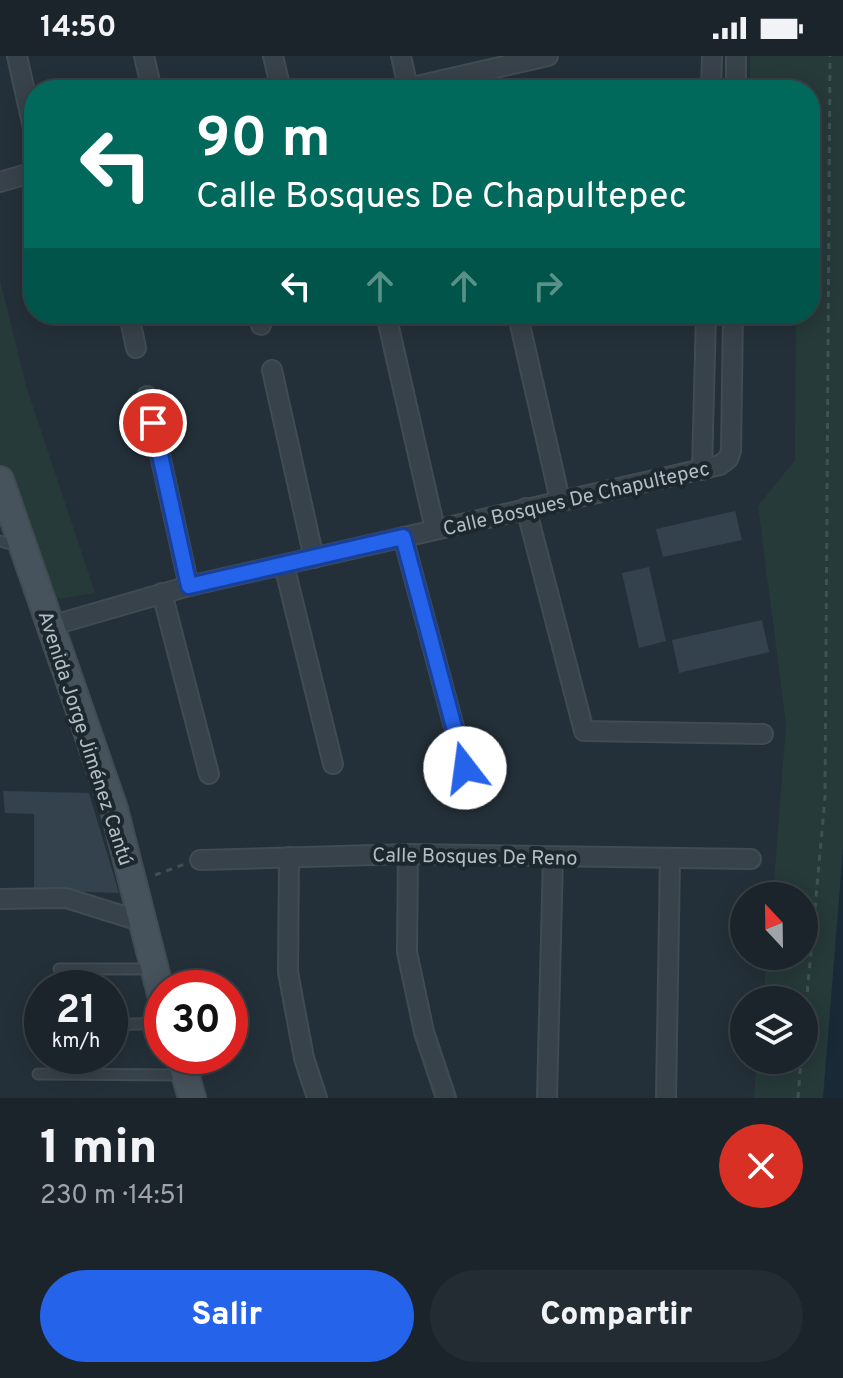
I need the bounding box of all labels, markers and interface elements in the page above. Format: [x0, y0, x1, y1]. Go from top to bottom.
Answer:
text: 14:50 [40, 10, 117, 47]
text: 90 m [196, 106, 331, 176]
icon: left [64, 112, 168, 216]
text: Calle Bosques De Chapultepec [196, 175, 687, 221]
icon: left [274, 264, 318, 308]
icon: ahead [358, 264, 402, 308]
icon: ahead [442, 264, 486, 308]
icon: right [526, 264, 570, 308]
pin [119, 389, 187, 457]
icon: arrive [131, 401, 175, 445]
street label: Calle Bosques De Chapultepec [441, 457, 712, 543]
street label: Avenida Jorge Jiménez Cantú [31, 608, 138, 869]
position arrow [423, 726, 507, 810]
street label: Calle Bosques De Reno [372, 843, 578, 873]
north arrow [730, 882, 818, 970]
map controls [730, 882, 818, 1074]
speed limit sign: 30 [144, 970, 248, 1074]
button: layers [730, 986, 818, 1074]
text: 21 [56, 987, 96, 1037]
text: km/h [52, 1029, 100, 1055]
text: 1 min [40, 1120, 157, 1180]
button: close [719, 1124, 803, 1208]
text: 230 m · 14:51 [40, 1180, 185, 1213]
button: Salir [40, 1270, 414, 1362]
button: Compartir [430, 1270, 803, 1362]

